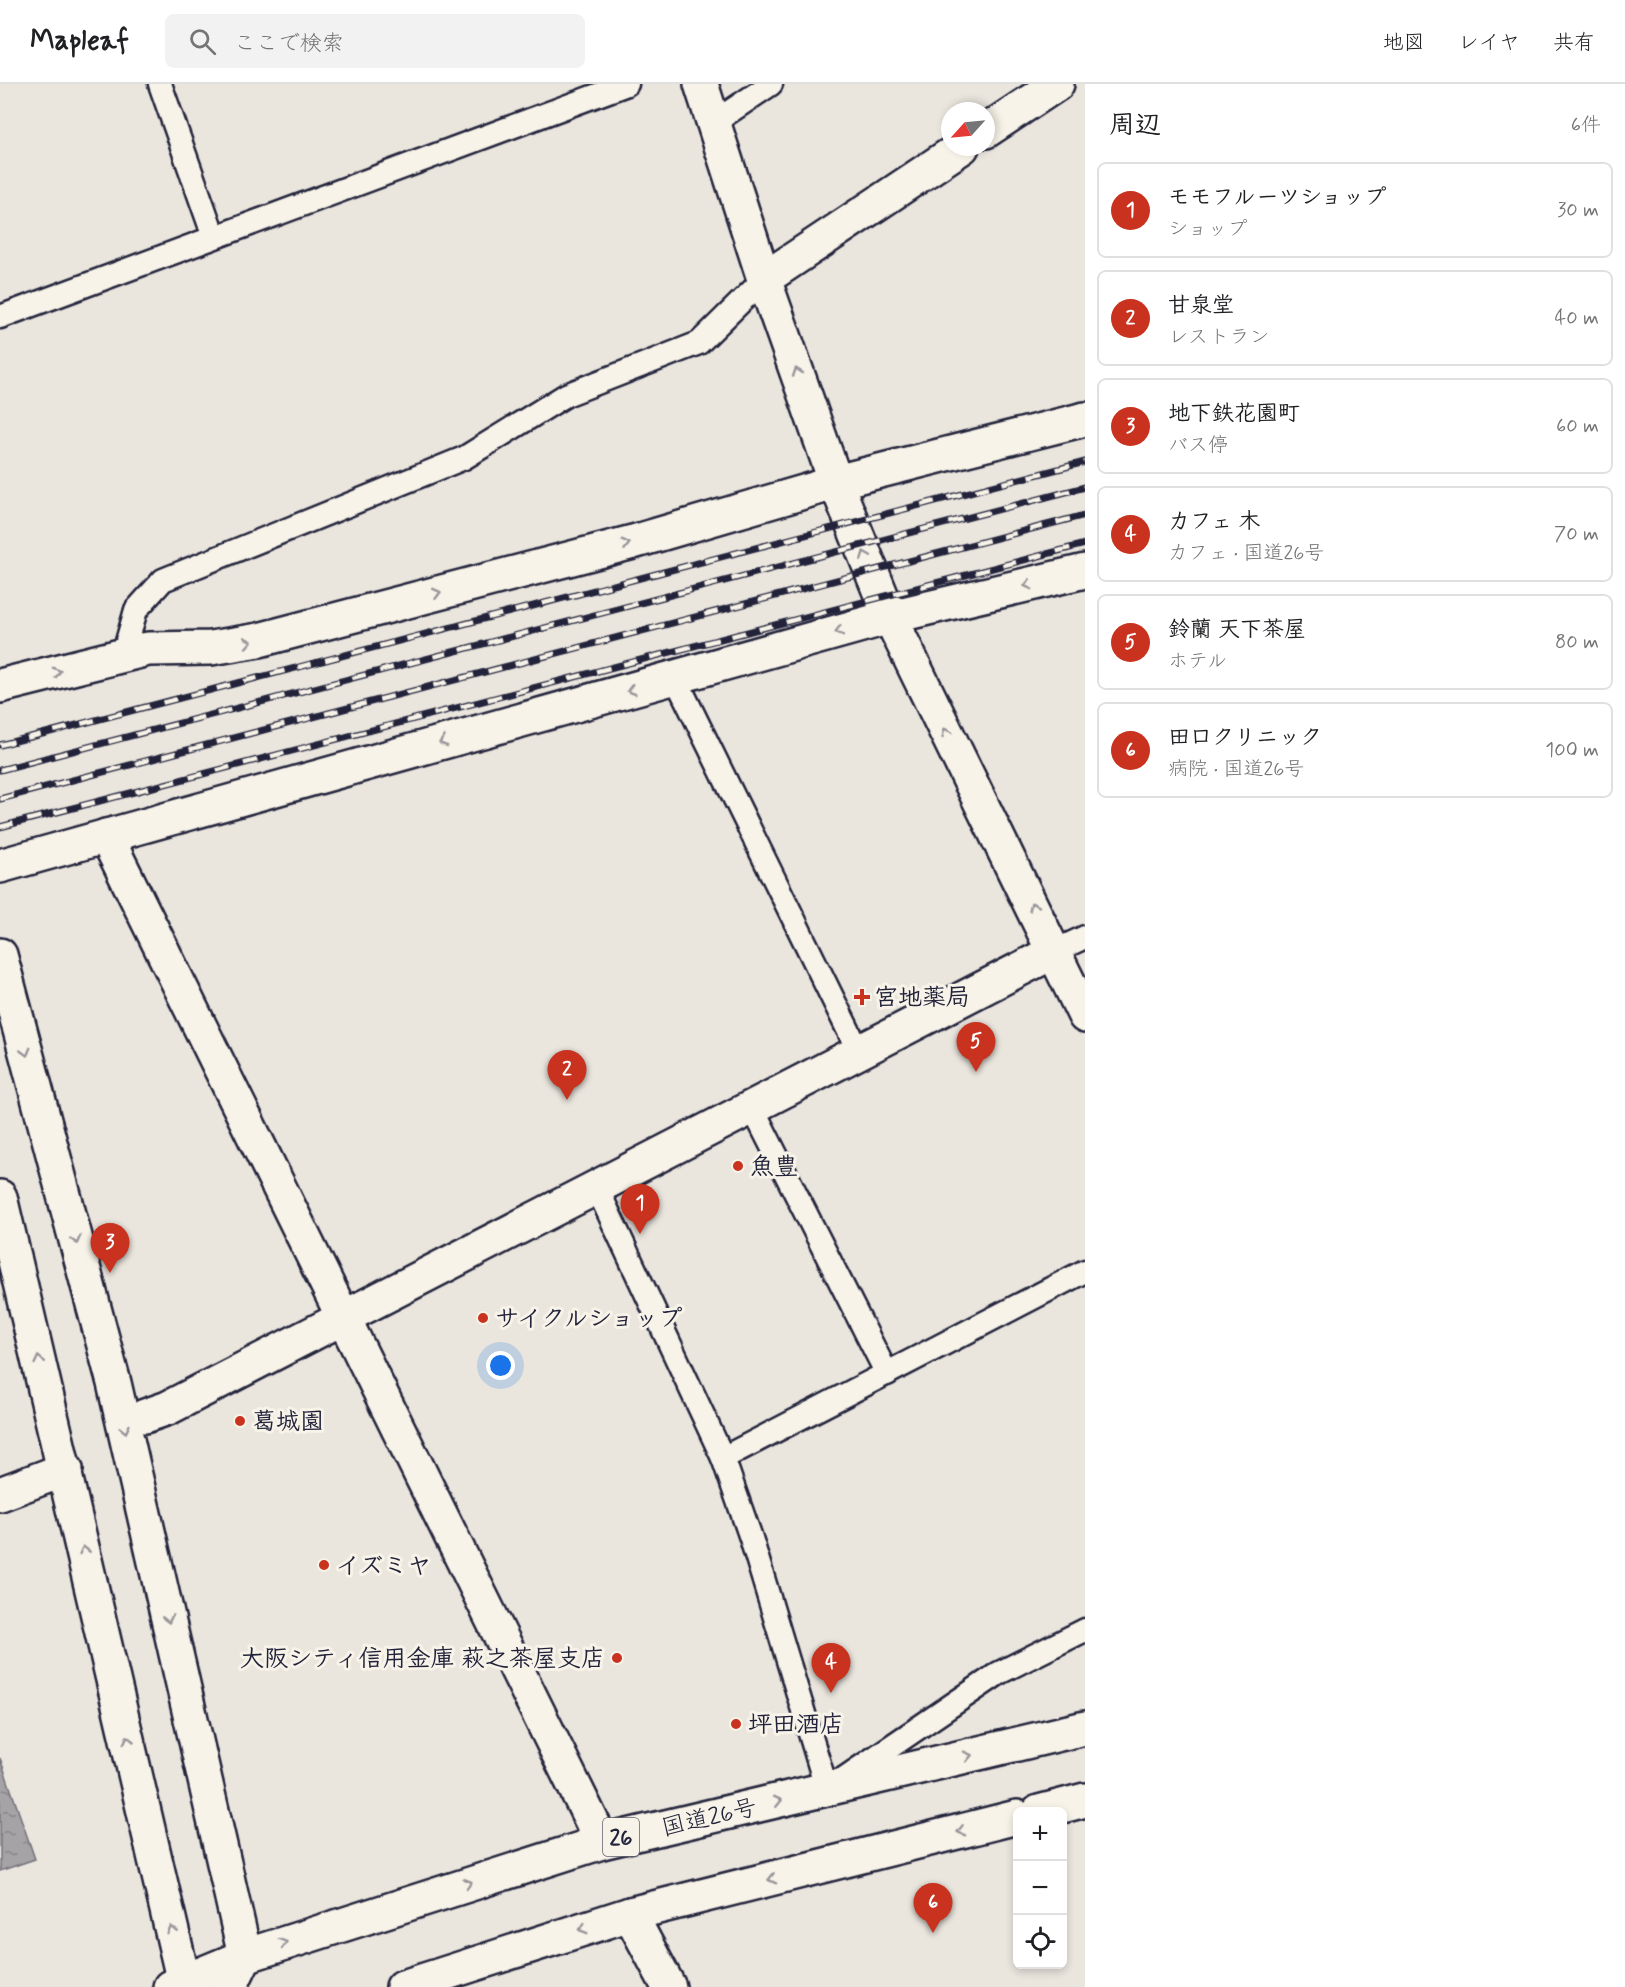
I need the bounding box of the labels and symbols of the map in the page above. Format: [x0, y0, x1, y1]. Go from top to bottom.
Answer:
north arrow [941, 102, 995, 156]
one-way arrow [791, 367, 804, 378]
one-way arrow [621, 538, 631, 551]
one-way arrow [860, 550, 872, 561]
one-way arrow [1023, 577, 1033, 590]
one-way arrow [432, 588, 442, 601]
one-way arrow [834, 624, 844, 637]
one-way arrow [243, 636, 253, 649]
one-way arrow [52, 667, 62, 680]
one-way arrow [626, 682, 636, 695]
one-way arrow [942, 727, 954, 738]
one-way arrow [438, 735, 449, 747]
one-way arrow [1029, 902, 1041, 913]
place label: 宮地薬局 [874, 983, 970, 1014]
marker: 宮地薬局 [855, 990, 869, 1004]
pin: 5 [956, 1022, 996, 1072]
one-way arrow [19, 1046, 31, 1056]
pin: 2 [548, 1050, 586, 1100]
place label: 魚豊 [750, 1152, 798, 1183]
marker: 魚豊 [731, 1159, 745, 1173]
pin: 1 [620, 1184, 660, 1234]
pin: 3 [90, 1224, 130, 1273]
one-way arrow [69, 1234, 81, 1245]
place label: サイクルショップ [495, 1304, 682, 1335]
marker: サイクルショップ [476, 1311, 490, 1325]
your location [486, 1351, 515, 1380]
one-way arrow [33, 1356, 46, 1366]
place label: 葛城園 [252, 1407, 324, 1438]
marker: 葛城園 [233, 1414, 247, 1428]
one-way arrow [117, 1424, 130, 1434]
one-way arrow [79, 1545, 92, 1555]
place label: イズミヤ [336, 1551, 432, 1582]
marker: イズミヤ [317, 1558, 331, 1572]
one-way arrow [161, 1614, 174, 1624]
place label: 大阪シティ信用金庫 萩之茶屋支店 [240, 1644, 605, 1675]
pin: 4 [812, 1644, 850, 1693]
marker: 大阪シティ信用金庫 萩之茶屋支店 [610, 1651, 624, 1665]
place label: 坪田酒店 [748, 1710, 844, 1741]
marker: 坪田酒店 [729, 1717, 743, 1731]
one-way arrow [123, 1735, 136, 1745]
one-way arrow [963, 1750, 973, 1763]
street label: 国道26号 [659, 1792, 760, 1844]
one-way arrow [773, 1795, 783, 1808]
road number: 26 [603, 1818, 639, 1856]
one-way arrow [956, 1824, 966, 1837]
one-way arrow [767, 1871, 777, 1884]
one-way arrow [462, 1878, 473, 1891]
pin: 6 [914, 1884, 952, 1933]
one-way arrow [578, 1922, 589, 1934]
one-way arrow [167, 1925, 180, 1935]
one-way arrow [277, 1938, 288, 1951]

